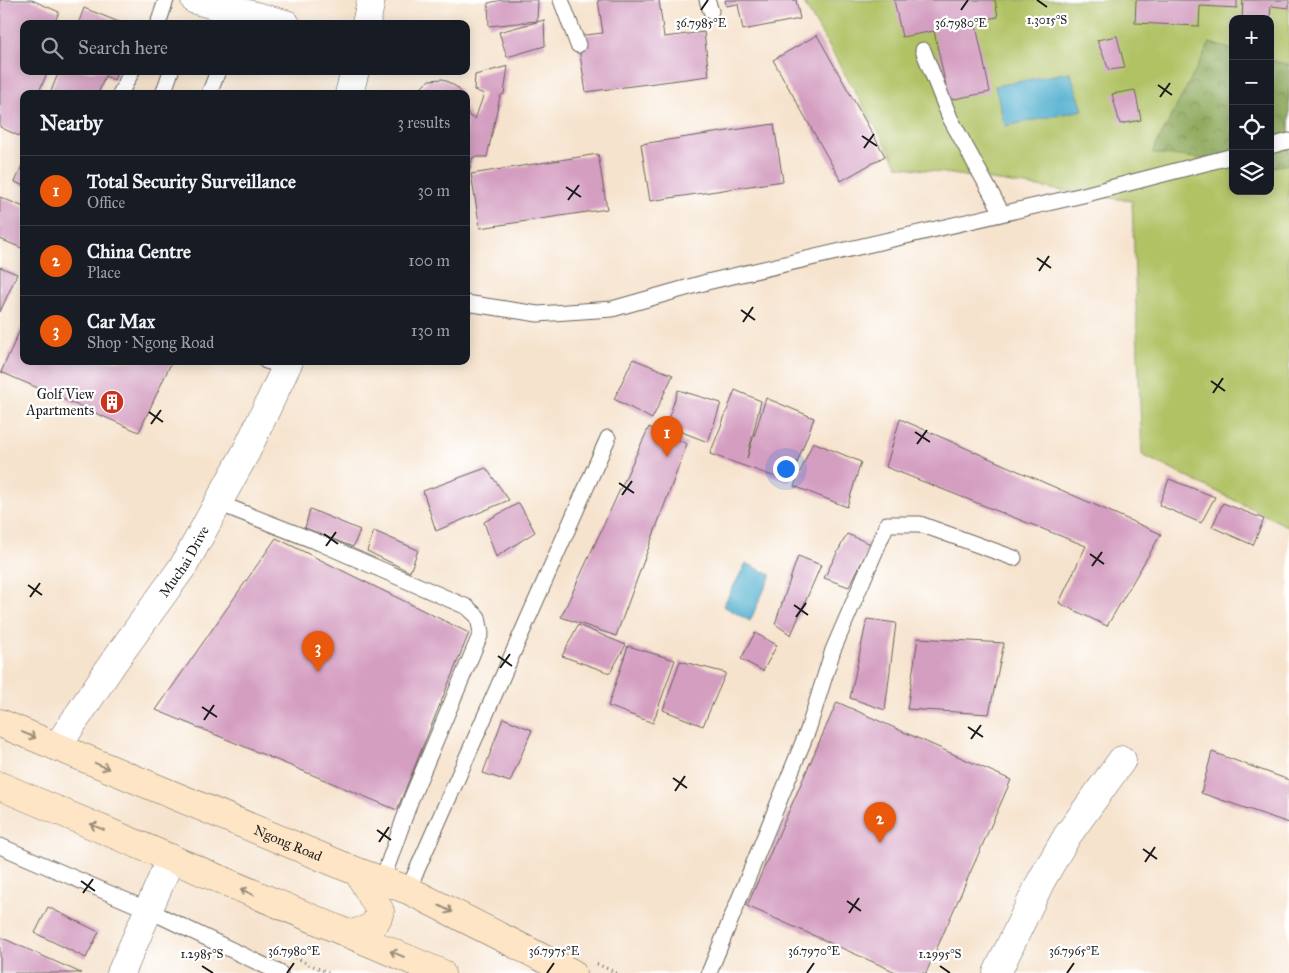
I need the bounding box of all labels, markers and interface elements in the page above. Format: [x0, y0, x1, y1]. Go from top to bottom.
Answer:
text: 1.3015°S [1027, 13, 1067, 27]
map controls [1229, 15, 1274, 195]
button: + [1229, 15, 1274, 60]
text: 36.7985°E [676, 16, 727, 30]
text: 36.7980°E [935, 16, 987, 30]
search box [20, 20, 470, 75]
icon: search [38, 34, 66, 62]
text: Search here [78, 36, 168, 59]
button: − [1229, 60, 1274, 105]
button: locate [1229, 105, 1274, 150]
text: Nearby [40, 110, 103, 136]
text: 3 results [397, 113, 450, 132]
button: layers [1229, 150, 1274, 195]
text: Total Security Surveillance [87, 170, 296, 193]
text: 1 [53, 181, 59, 200]
text: 30 m [417, 181, 450, 200]
text: Office [87, 193, 125, 212]
text: China Centre [87, 240, 191, 263]
text: 2 [52, 251, 60, 270]
text: 100 m [408, 251, 450, 270]
text: Place [87, 263, 121, 282]
text: Car Max [87, 310, 155, 333]
text: 3 [53, 321, 59, 340]
text: 130 m [411, 321, 450, 340]
text: Shop · Ngong Road [87, 333, 214, 352]
place label: Golf View Apartments [25, 386, 95, 419]
building icon: Golf View Apartments [99, 389, 125, 415]
pin: 1 [651, 416, 683, 457]
your location [773, 456, 799, 482]
street label: Muchai Drive [156, 523, 213, 600]
pin: 3 [302, 631, 334, 672]
one-way arrow [21, 732, 36, 741]
one-way arrow [94, 762, 109, 772]
pin: 2 [864, 802, 896, 843]
one-way arrow [90, 822, 105, 832]
street label: Ngong Road [251, 822, 325, 865]
one-way arrow [240, 886, 255, 896]
one-way arrow [438, 905, 453, 914]
text: 36.7980°E [268, 944, 320, 958]
text: 36.7975°E [529, 944, 580, 958]
text: 36.7970°E [788, 944, 840, 958]
text: 36.7965°E [1049, 944, 1100, 958]
text: 1.2985°S [181, 947, 223, 961]
text: 1.2995°S [919, 947, 962, 961]
one-way arrow [390, 948, 405, 958]

